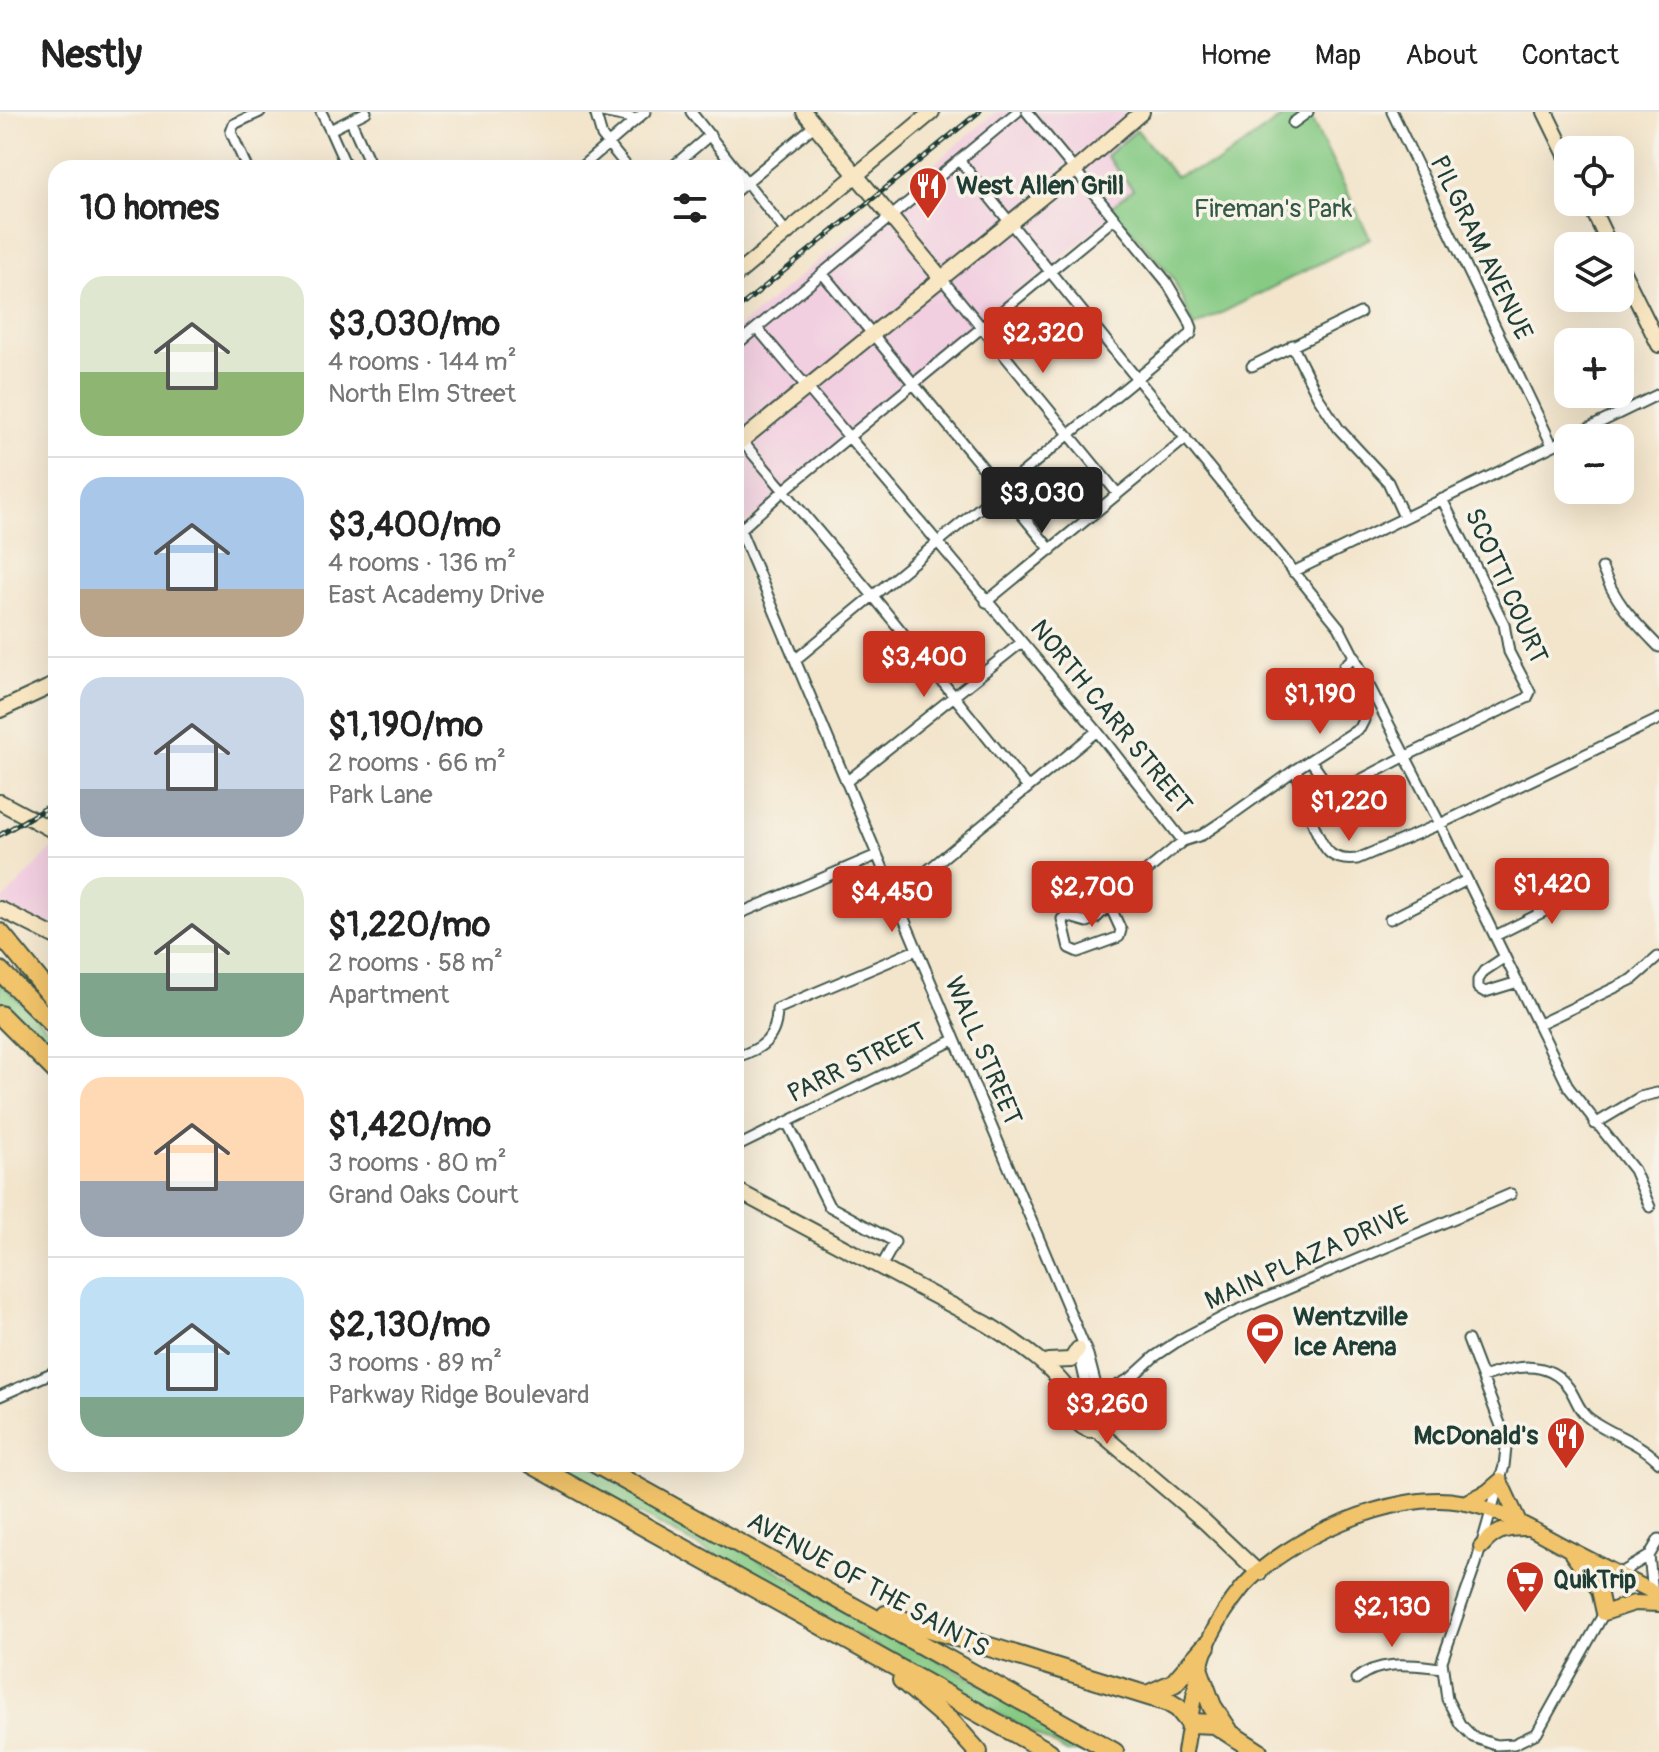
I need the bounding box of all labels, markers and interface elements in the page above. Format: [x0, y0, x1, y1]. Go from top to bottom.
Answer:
text: Nestly [40, 31, 142, 79]
text: Home [1200, 38, 1271, 73]
text: Map [1315, 38, 1361, 73]
text: About [1405, 38, 1478, 73]
text: Contact [1522, 38, 1619, 73]
map controls [1554, 136, 1634, 504]
button: locate [1554, 136, 1634, 216]
street label: PILGRAM AVENUE [1422, 151, 1540, 345]
restaurant icon: West Allen Grill [907, 165, 949, 220]
place label: West Allen Grill [956, 170, 1124, 202]
icon: filters [668, 186, 712, 230]
text: 10 homes [80, 187, 219, 230]
park label: Fireman's Park [1194, 193, 1352, 225]
button: layers [1554, 232, 1634, 312]
text: $3,030/mo [328, 303, 500, 346]
pin: $2,320 [978, 307, 1108, 375]
icon: home [144, 308, 240, 404]
text: $2,320 [1002, 317, 1084, 349]
button: + [1554, 328, 1634, 408]
text: 4 rooms · 144 m² [328, 346, 517, 378]
text: North Elm Street [328, 378, 516, 410]
button: − [1554, 424, 1634, 504]
pin: $3,030 [977, 467, 1107, 535]
text: $3,030 [999, 477, 1085, 509]
street label: SCOTTI COURT [1457, 503, 1555, 669]
text: $3,400/mo [328, 504, 501, 547]
icon: home [144, 509, 240, 605]
text: 4 rooms · 136 m² [328, 547, 516, 579]
text: East Academy Drive [328, 579, 544, 611]
street label: NORTH CARR STREET [1023, 613, 1199, 821]
pin: $3,400 [859, 631, 989, 699]
text: $3,400 [881, 641, 967, 673]
pin: $1,190 [1255, 668, 1385, 736]
text: $1,190 [1284, 678, 1356, 710]
text: $1,190/mo [328, 704, 483, 747]
icon: home [144, 709, 240, 805]
text: 2 rooms · 66 m² [328, 747, 506, 779]
pin: $1,220 [1284, 775, 1414, 843]
text: Park Lane [328, 779, 433, 811]
text: $1,220 [1310, 785, 1388, 817]
pin: $1,420 [1487, 858, 1617, 926]
pin: $2,700 [1027, 861, 1157, 929]
pin: $4,450 [827, 866, 957, 934]
text: $1,420 [1513, 868, 1591, 900]
text: $2,700 [1050, 871, 1134, 903]
text: $4,450 [851, 876, 933, 908]
text: $1,220/mo [328, 904, 490, 947]
icon: home [144, 909, 240, 1005]
text: 2 rooms · 58 m² [328, 947, 503, 979]
street label: WALL STREET [937, 972, 1029, 1130]
text: Apartment [328, 979, 449, 1011]
street label: PARR STREET [782, 1016, 932, 1110]
text: $1,420/mo [328, 1104, 491, 1147]
icon: home [144, 1109, 240, 1205]
text: 3 rooms · 80 m² [328, 1147, 507, 1179]
text: Grand Oaks Court [328, 1179, 518, 1211]
street label: MAIN PLAZA DRIVE [1200, 1199, 1414, 1317]
place label: Wentzville Ice Arena [1293, 1301, 1409, 1363]
text: $2,130/mo [328, 1304, 490, 1347]
icon: home [144, 1309, 240, 1405]
sports icon: Wentzville Ice Arena [1244, 1311, 1286, 1366]
text: 3 rooms · 89 m² [328, 1347, 502, 1379]
pin: $3,260 [1042, 1378, 1172, 1446]
text: Parkway Ridge Boulevard [328, 1379, 590, 1411]
text: $3,260 [1066, 1388, 1148, 1420]
restaurant icon: McDonald's [1545, 1415, 1587, 1470]
place label: McDonald's [1414, 1420, 1538, 1452]
street label: AVENUE OF THE SAINTS [742, 1505, 994, 1665]
supermarket icon: QuikTrip [1504, 1559, 1546, 1614]
place label: QuikTrip [1553, 1564, 1636, 1596]
pin: $2,130 [1327, 1581, 1457, 1649]
text: $2,130 [1353, 1591, 1431, 1623]

